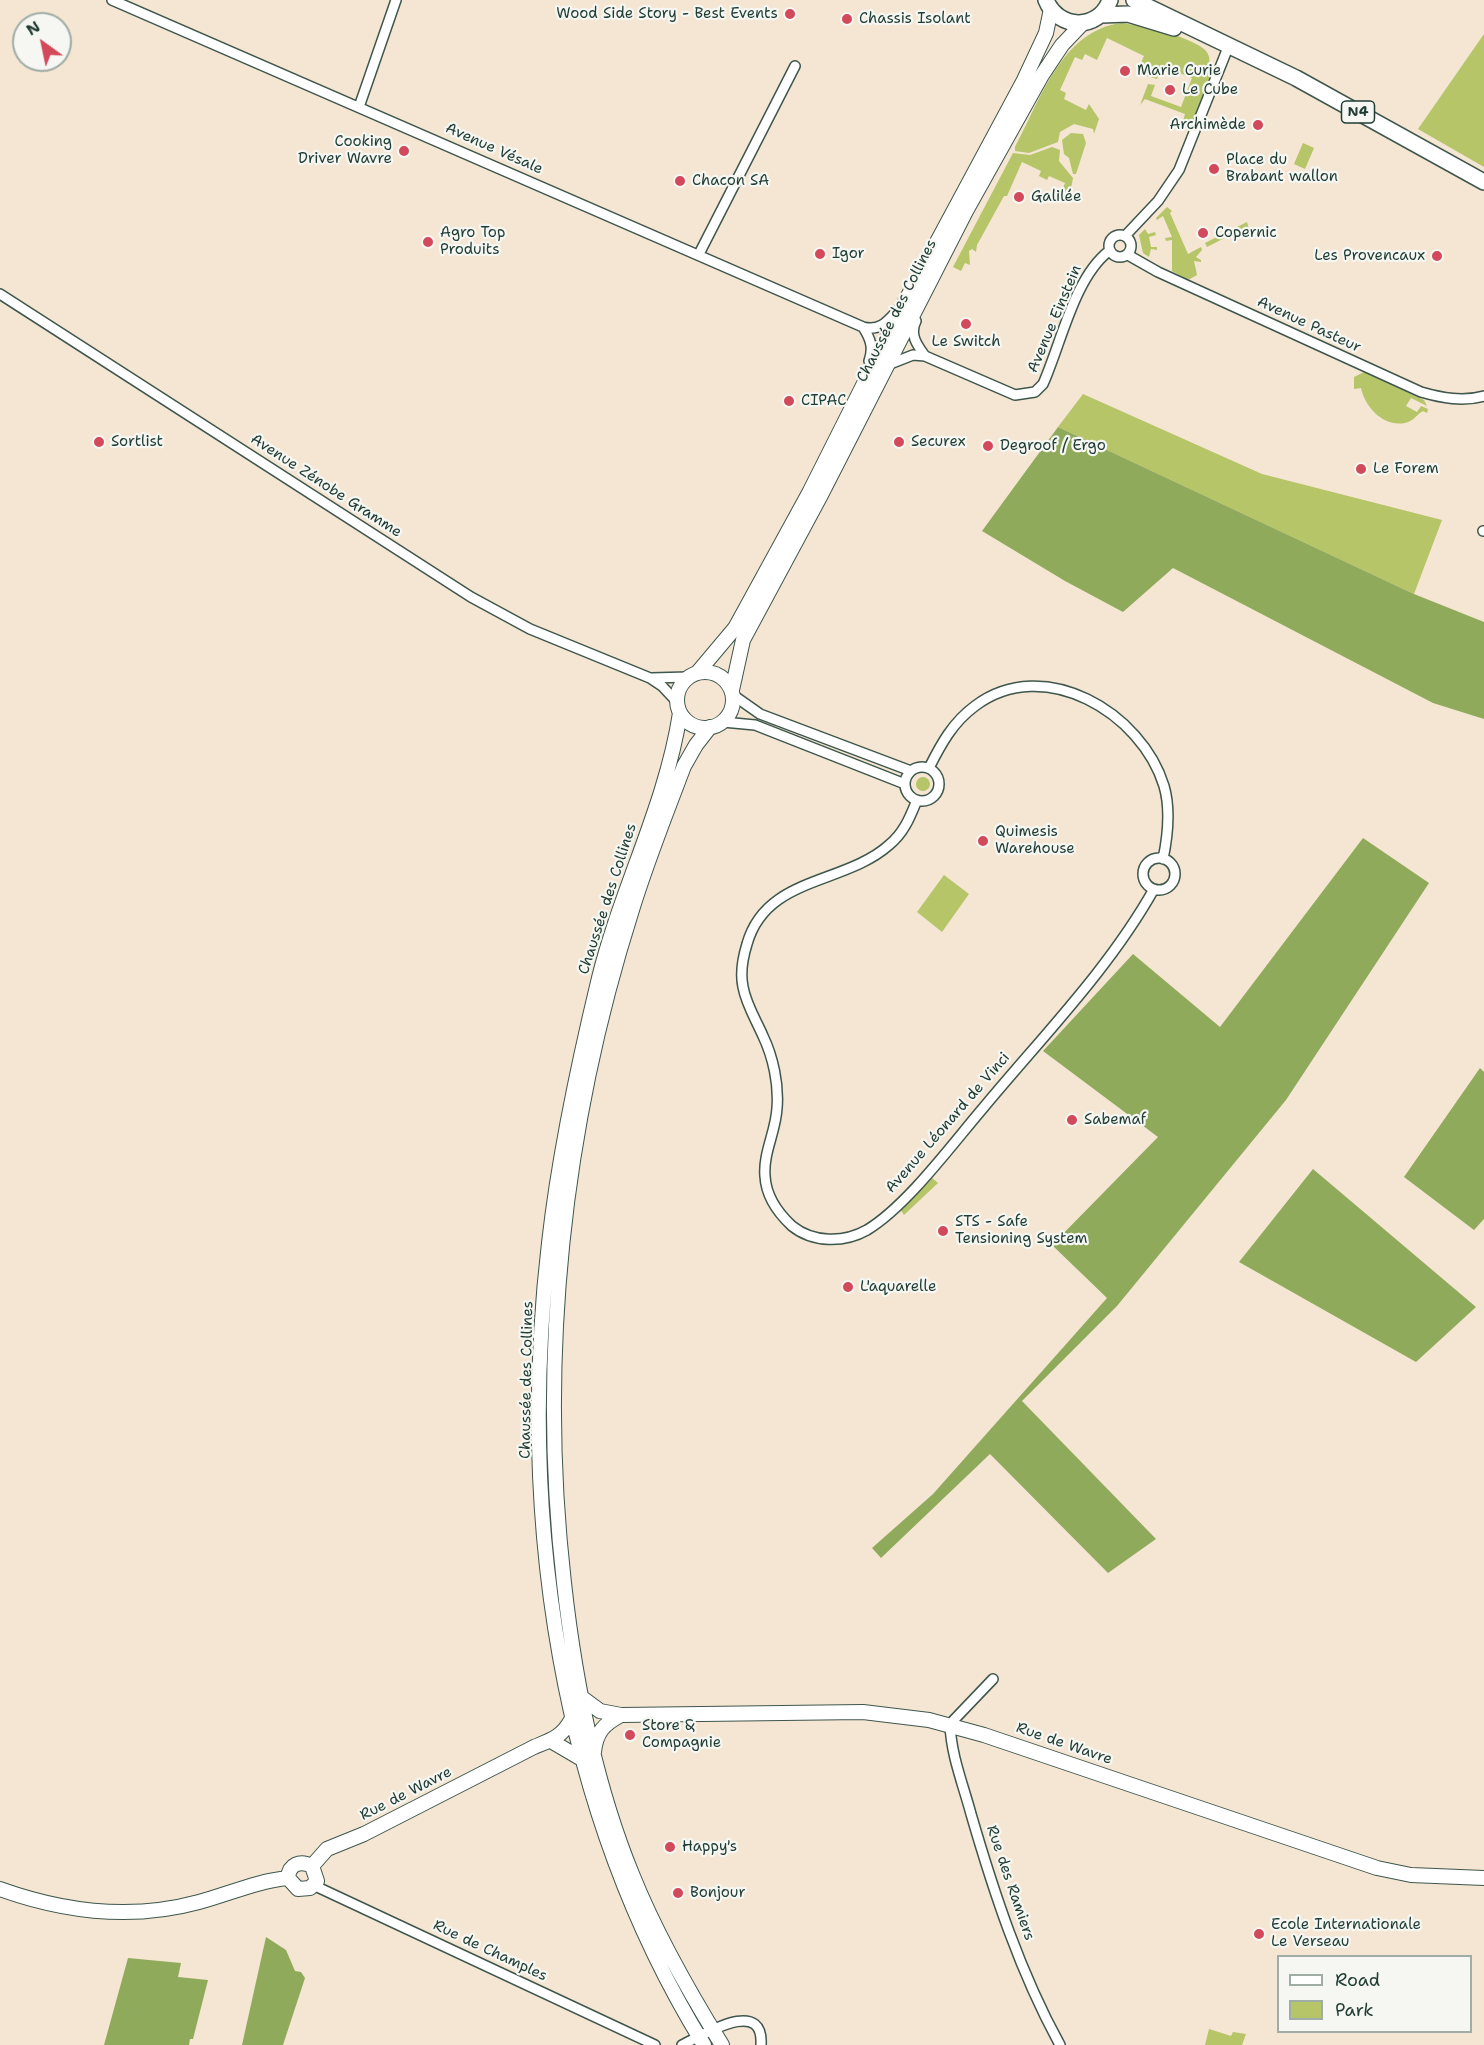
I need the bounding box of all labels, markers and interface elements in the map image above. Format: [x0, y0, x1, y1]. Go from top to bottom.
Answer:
place label: Wood Side Story - Best Events [556, 5, 778, 23]
marker: Wood Side Story - Best Events [783, 7, 797, 21]
place label: Chassis Isolant [859, 10, 971, 28]
north arrow [12, 12, 72, 72]
marker: Chassis Isolant [840, 12, 854, 26]
text: N [22, 16, 44, 40]
place label: Marie Curie [1137, 62, 1221, 80]
marker: Marie Curie [1118, 64, 1132, 78]
place label: Le Cube [1182, 81, 1238, 99]
marker: Le Cube [1163, 83, 1177, 97]
road number: N4 [1342, 101, 1374, 123]
place label: Archimède [1169, 116, 1246, 134]
marker: Archimède [1251, 118, 1265, 132]
street label: Avenue Vésale [443, 119, 545, 179]
place label: Cooking Driver Wavre [298, 133, 392, 168]
marker: Cooking Driver Wavre [397, 144, 411, 158]
place label: Place du Brabant wallon [1226, 151, 1338, 186]
marker: Place du Brabant wallon [1207, 162, 1221, 176]
place label: Chacon SA [692, 172, 769, 190]
marker: Chacon SA [673, 174, 687, 188]
place label: Galilée [1031, 188, 1081, 206]
marker: Galilée [1012, 190, 1026, 204]
place label: Agro Top Produits [440, 224, 505, 259]
place label: Copernic [1215, 224, 1277, 242]
marker: Copernic [1196, 226, 1210, 240]
marker: Agro Top Produits [421, 235, 435, 249]
street label: Chaussée des Collines [853, 237, 941, 385]
place label: Igor [832, 245, 865, 263]
marker: Igor [813, 247, 827, 261]
place label: Les Provencaux [1314, 247, 1425, 265]
marker: Les Provencaux [1430, 249, 1444, 263]
street label: Avenue Einstein [1024, 263, 1086, 375]
street label: Avenue Pasteur [1254, 293, 1364, 357]
marker: Le Switch [959, 317, 973, 331]
place label: Le Switch [931, 333, 1001, 351]
place label: CIPAC [801, 392, 847, 410]
marker: CIPAC [782, 394, 796, 408]
street label: Avenue Zénobe Gramme [247, 430, 405, 542]
place label: Sortlist [111, 433, 163, 451]
place label: Securex [911, 433, 966, 451]
marker: Sortlist [92, 435, 106, 449]
marker: Securex [892, 435, 906, 449]
place label: Degroof / Ergo [1000, 437, 1106, 455]
marker: Degroof / Ergo [981, 439, 995, 453]
place label: Le Forem [1373, 460, 1439, 478]
marker: Le Forem [1354, 462, 1368, 476]
street label: Chaussée des Collines [575, 821, 641, 977]
place label: Quimesis Warehouse [995, 823, 1075, 858]
marker: Quimesis Warehouse [976, 834, 990, 848]
street label: Avenue Léonard de Vinci [882, 1049, 1014, 1197]
place label: Sabemaf [1084, 1111, 1146, 1129]
marker: Sabemaf [1065, 1113, 1079, 1127]
place label: STS - Safe Tensioning System [955, 1213, 1087, 1248]
marker: STS - Safe Tensioning System [936, 1224, 950, 1238]
place label: L'aquarelle [860, 1278, 936, 1296]
marker: L'aquarelle [841, 1280, 855, 1294]
street label: Chaussée des Collines [517, 1301, 537, 1459]
place label: Store & Compagnie [642, 1717, 721, 1752]
street label: Rue de Wavre [1014, 1719, 1114, 1769]
marker: Store & Compagnie [623, 1728, 637, 1742]
street label: Rue de Wavre [357, 1763, 455, 1825]
street label: Rue des Ramiers [982, 1823, 1038, 1943]
place label: Happy's [682, 1838, 737, 1856]
marker: Happy's [663, 1840, 677, 1854]
place label: Bonjour [690, 1884, 746, 1902]
marker: Bonjour [671, 1886, 685, 1900]
place label: Ecole Internationale Le Verseau [1271, 1916, 1421, 1951]
street label: Rue de Champles [430, 1917, 550, 1985]
marker: Ecole Internationale Le Verseau [1252, 1927, 1266, 1941]
legend [1277, 1955, 1472, 2033]
text: Road [1335, 1968, 1380, 1992]
text: Park [1335, 1998, 1374, 2022]

